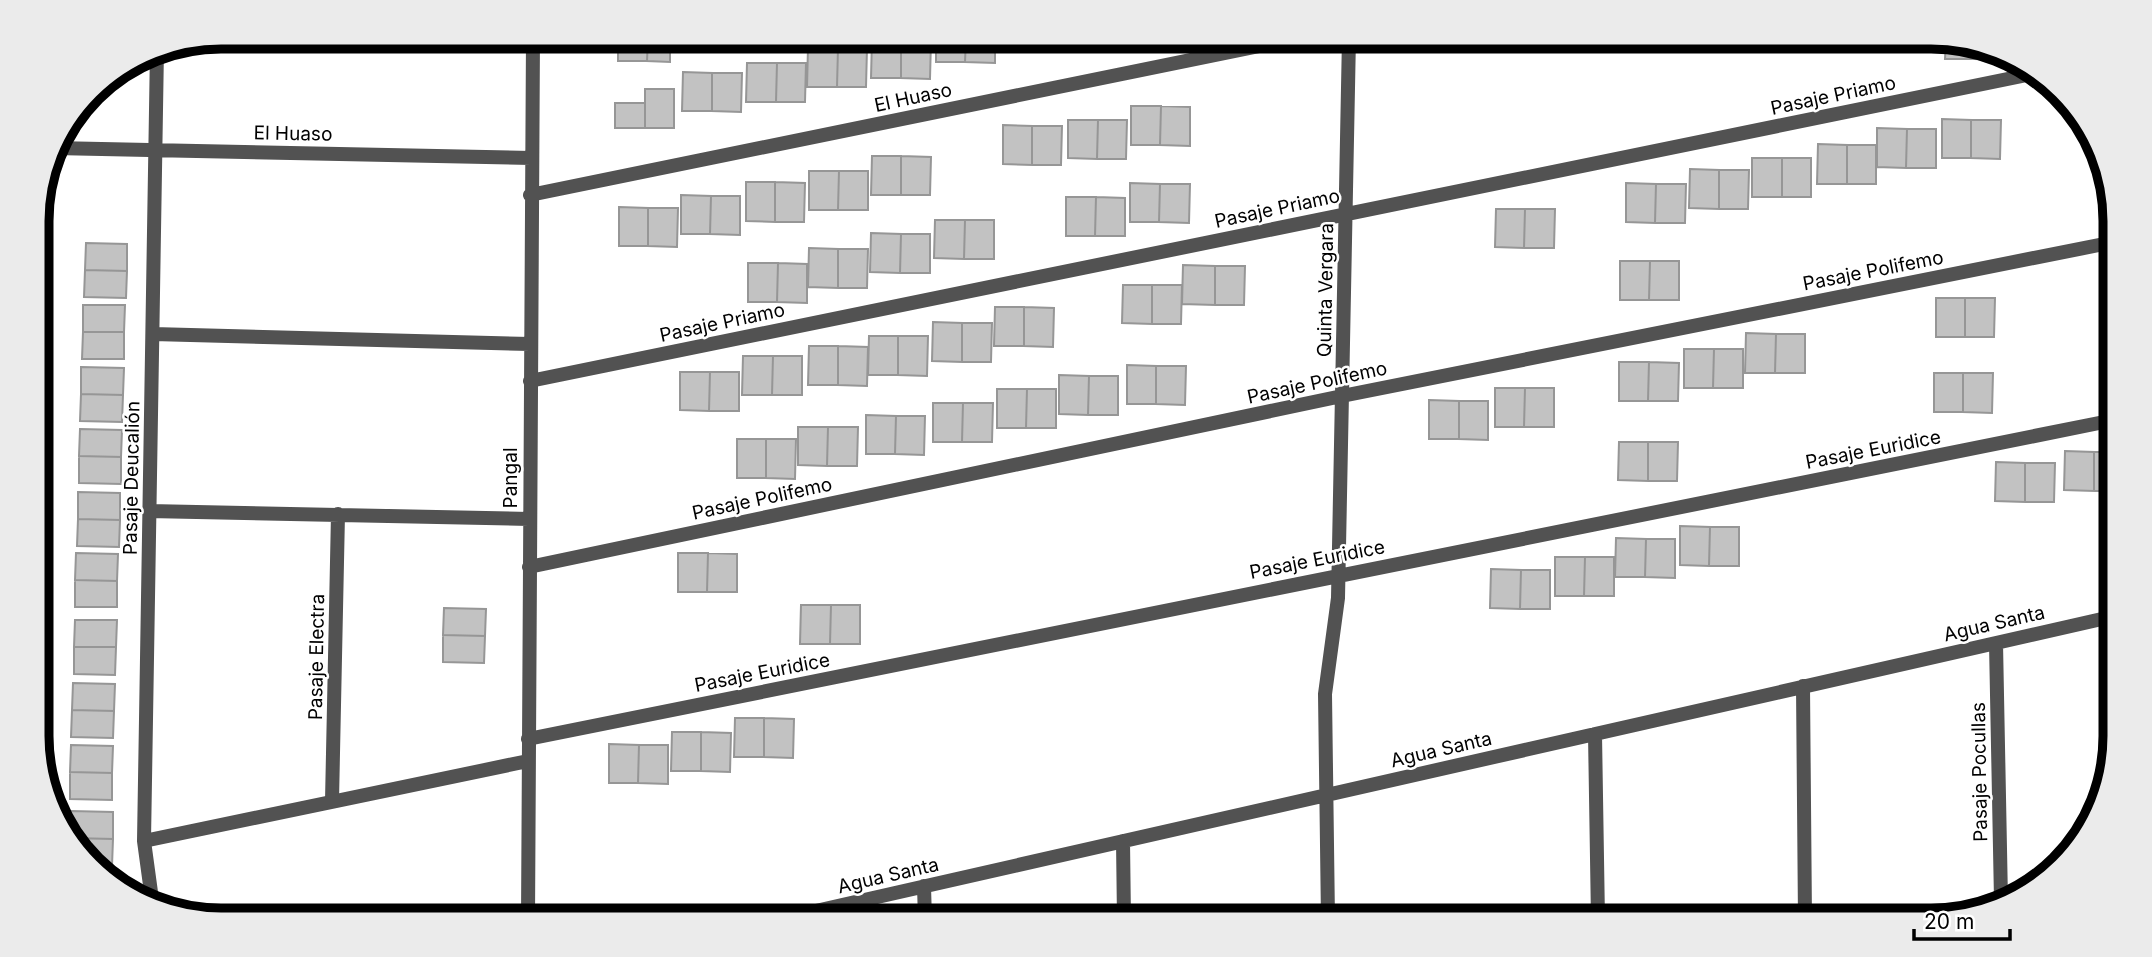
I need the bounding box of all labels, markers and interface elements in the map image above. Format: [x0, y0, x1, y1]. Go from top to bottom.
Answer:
street label: Pasaje Priamo [1768, 71, 1898, 120]
street label: El Huaso [872, 78, 954, 117]
street label: El Huaso [253, 121, 333, 146]
street label: Pasaje Priamo [1212, 184, 1342, 233]
street label: Quinta Vergara [1313, 223, 1338, 357]
street label: Pasaje Polifemo [1801, 246, 1945, 295]
street label: Pasaje Priamo [657, 298, 787, 347]
street label: Pasaje Polifemo [1245, 356, 1389, 409]
street label: Pasaje Deucalión [119, 401, 144, 555]
street label: Pasaje Euridice [1803, 425, 1943, 474]
street label: Pangal [499, 448, 522, 508]
street label: Pasaje Polifemo [690, 472, 834, 525]
street label: Pasaje Euridice [1247, 535, 1387, 584]
street label: Pasaje Electra [304, 594, 329, 720]
street label: Agua Santa [1941, 601, 2047, 646]
street label: Pasaje Euridice [692, 648, 832, 697]
street label: Pasaje Pocullas [1967, 702, 1992, 842]
street label: Agua Santa [1388, 727, 1494, 772]
street label: Agua Santa [835, 853, 941, 898]
scale bar [1914, 898, 2010, 942]
text: 20 m [1924, 909, 1974, 934]

